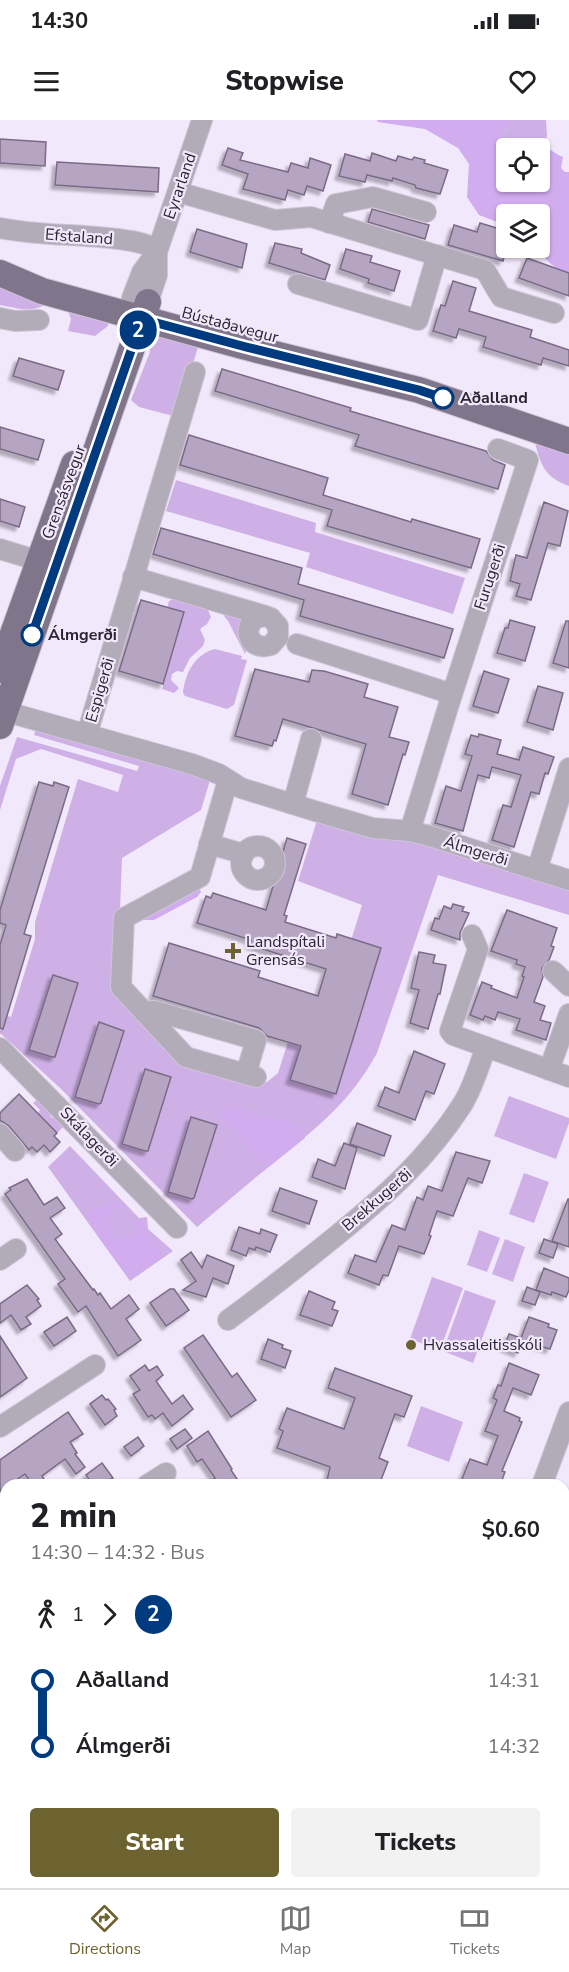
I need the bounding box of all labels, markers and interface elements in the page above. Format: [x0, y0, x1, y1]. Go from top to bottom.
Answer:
text: 14:30 [30, 6, 88, 36]
text: Stopwise [225, 63, 344, 100]
icon: menu [30, 65, 63, 98]
icon: heart [506, 65, 539, 98]
map controls [496, 138, 550, 258]
button: locate [496, 138, 550, 192]
street label: Eyrarland [158, 150, 202, 222]
button: layers [496, 204, 550, 258]
street label: Efstaland [44, 224, 114, 250]
street label: Bústaðavegur [179, 301, 281, 349]
line badge: 2 [118, 310, 158, 350]
text: 2 [132, 316, 144, 344]
marker: Aðalland [432, 387, 454, 409]
place label: Aðalland [460, 387, 528, 409]
street label: Grensásvegur [37, 441, 91, 542]
street label: Furugerði [469, 541, 511, 613]
marker: Álmgerði [21, 624, 43, 646]
place label: Álmgerði [48, 624, 117, 646]
street label: Espigerði [80, 655, 120, 725]
street label: Álmgerði [441, 831, 511, 871]
place label: Landspítali Grensás [246, 931, 325, 971]
marker: Landspítali Grensás [224, 942, 242, 960]
street label: Skálagerði [55, 1102, 123, 1172]
street label: Brekkugerði [337, 1163, 417, 1237]
place label: Hvassaleitisskóli [423, 1334, 542, 1356]
marker: Hvassaleitisskóli [404, 1338, 418, 1352]
text: 2 min [30, 1494, 117, 1539]
text: $0.60 [482, 1515, 540, 1545]
text: 14:30 – 14:32 · Bus [30, 1539, 205, 1566]
icon: walk [30, 1598, 63, 1631]
icon: forward [93, 1598, 126, 1631]
text: 2 [147, 1600, 160, 1628]
text: 1 [72, 1601, 84, 1628]
text: Aðalland [76, 1665, 169, 1695]
text: 14:31 [487, 1667, 540, 1694]
text: Álmgerði [76, 1731, 171, 1761]
text: 14:32 [487, 1733, 540, 1760]
button: Start [30, 1808, 279, 1877]
button: Tickets [291, 1808, 540, 1877]
tab: Directions [69, 1902, 141, 1960]
tab: Map [279, 1902, 312, 1960]
tab: Tickets [450, 1902, 500, 1960]

